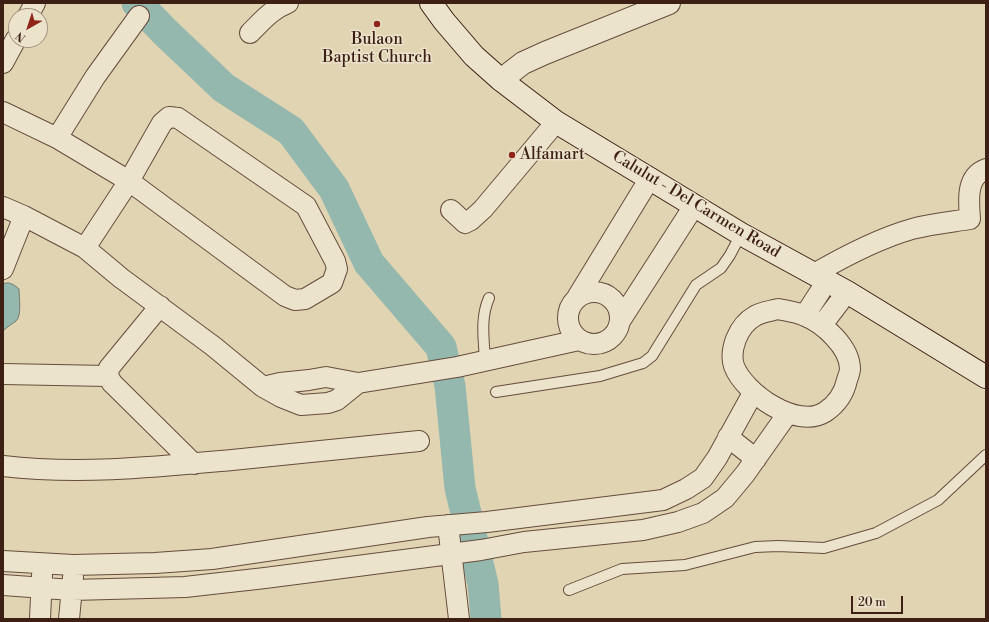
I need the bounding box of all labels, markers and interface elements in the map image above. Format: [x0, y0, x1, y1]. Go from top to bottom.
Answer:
north arrow [8, 8, 48, 48]
marker: Bulaon Baptist Church [372, 19, 382, 29]
text: N [13, 28, 29, 45]
place label: Bulaon Baptist Church [322, 30, 432, 68]
place label: Alfamart [520, 145, 585, 165]
street label: Calulut - Del Carmen Road [609, 147, 783, 263]
marker: Alfamart [507, 150, 517, 160]
scale bar [853, 588, 905, 614]
text: 20 m [858, 595, 886, 610]

